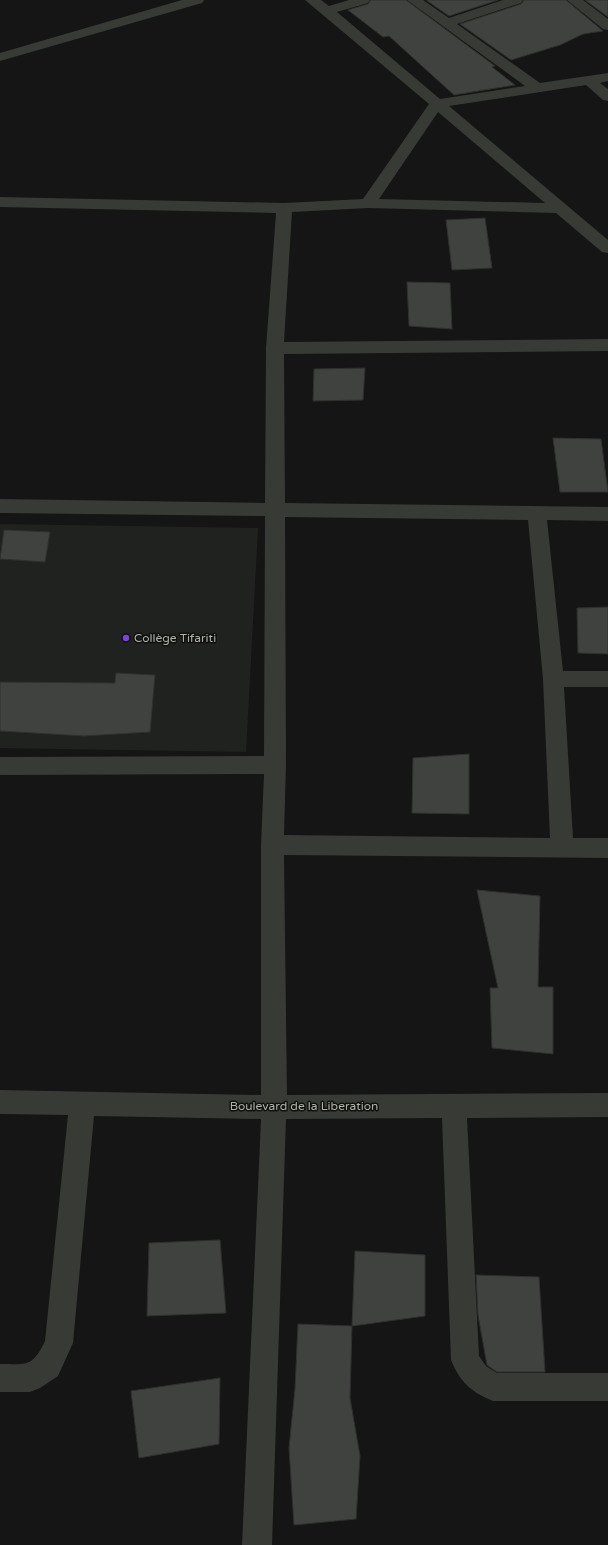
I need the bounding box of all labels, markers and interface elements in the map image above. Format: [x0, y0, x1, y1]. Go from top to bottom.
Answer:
place label: Collège Tifariti [134, 631, 216, 645]
marker: Collège Tifariti [121, 633, 131, 643]
street label: Boulevard de la Liberation [230, 1099, 378, 1113]

